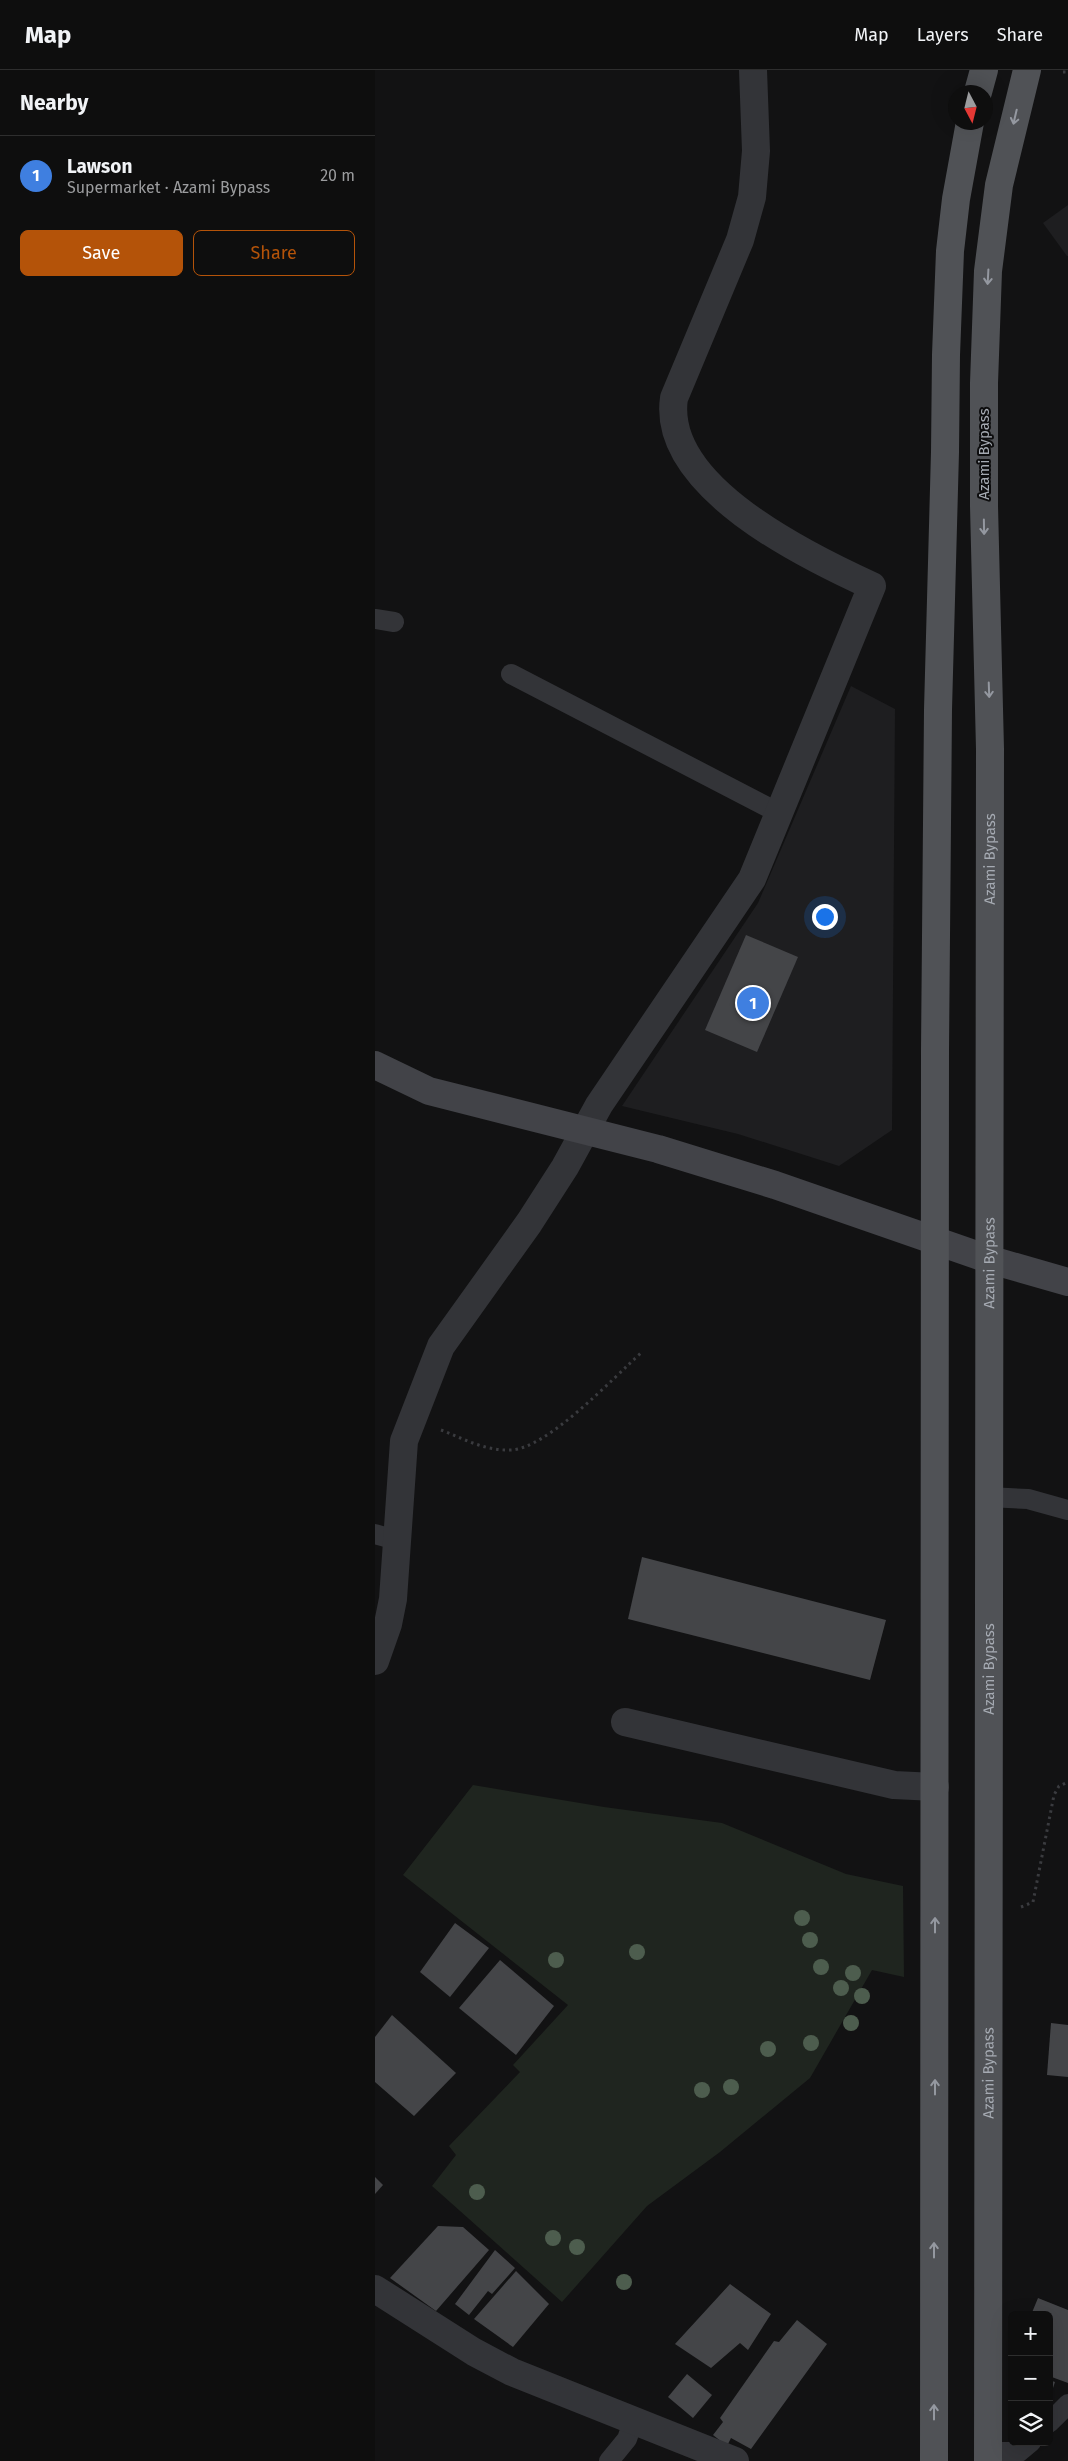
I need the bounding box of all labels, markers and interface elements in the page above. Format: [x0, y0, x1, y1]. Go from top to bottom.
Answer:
text: Map [25, 21, 71, 49]
text: Map [854, 24, 889, 46]
text: Layers [917, 24, 969, 46]
text: Share [997, 24, 1043, 46]
north arrow [948, 85, 993, 130]
text: Nearby [20, 90, 88, 116]
one-way arrow [1010, 109, 1019, 125]
text: Lawson [67, 155, 132, 178]
text: 1 [32, 166, 40, 185]
text: 20 m [320, 166, 355, 185]
text: Supermarket · Azami Bypass [67, 178, 270, 197]
button: Save [20, 230, 183, 276]
button: Share [193, 230, 355, 276]
one-way arrow [984, 269, 993, 285]
street label: Azami Bypass [975, 408, 993, 500]
one-way arrow [980, 519, 989, 535]
one-way arrow [984, 681, 993, 697]
street label: Azami Bypass [981, 813, 999, 905]
your location [812, 904, 838, 930]
pin: 1 [737, 984, 769, 1022]
street label: Azami Bypass [980, 1217, 998, 1309]
street label: Azami Bypass [980, 1623, 998, 1715]
one-way arrow [930, 1917, 940, 1934]
street label: Azami Bypass [979, 2027, 998, 2119]
one-way arrow [930, 2080, 940, 2096]
one-way arrow [929, 2242, 939, 2258]
map controls [1008, 2311, 1053, 2446]
button: + [1008, 2311, 1053, 2356]
button: − [1008, 2356, 1053, 2401]
button: layers [1008, 2401, 1053, 2446]
one-way arrow [929, 2405, 939, 2421]

